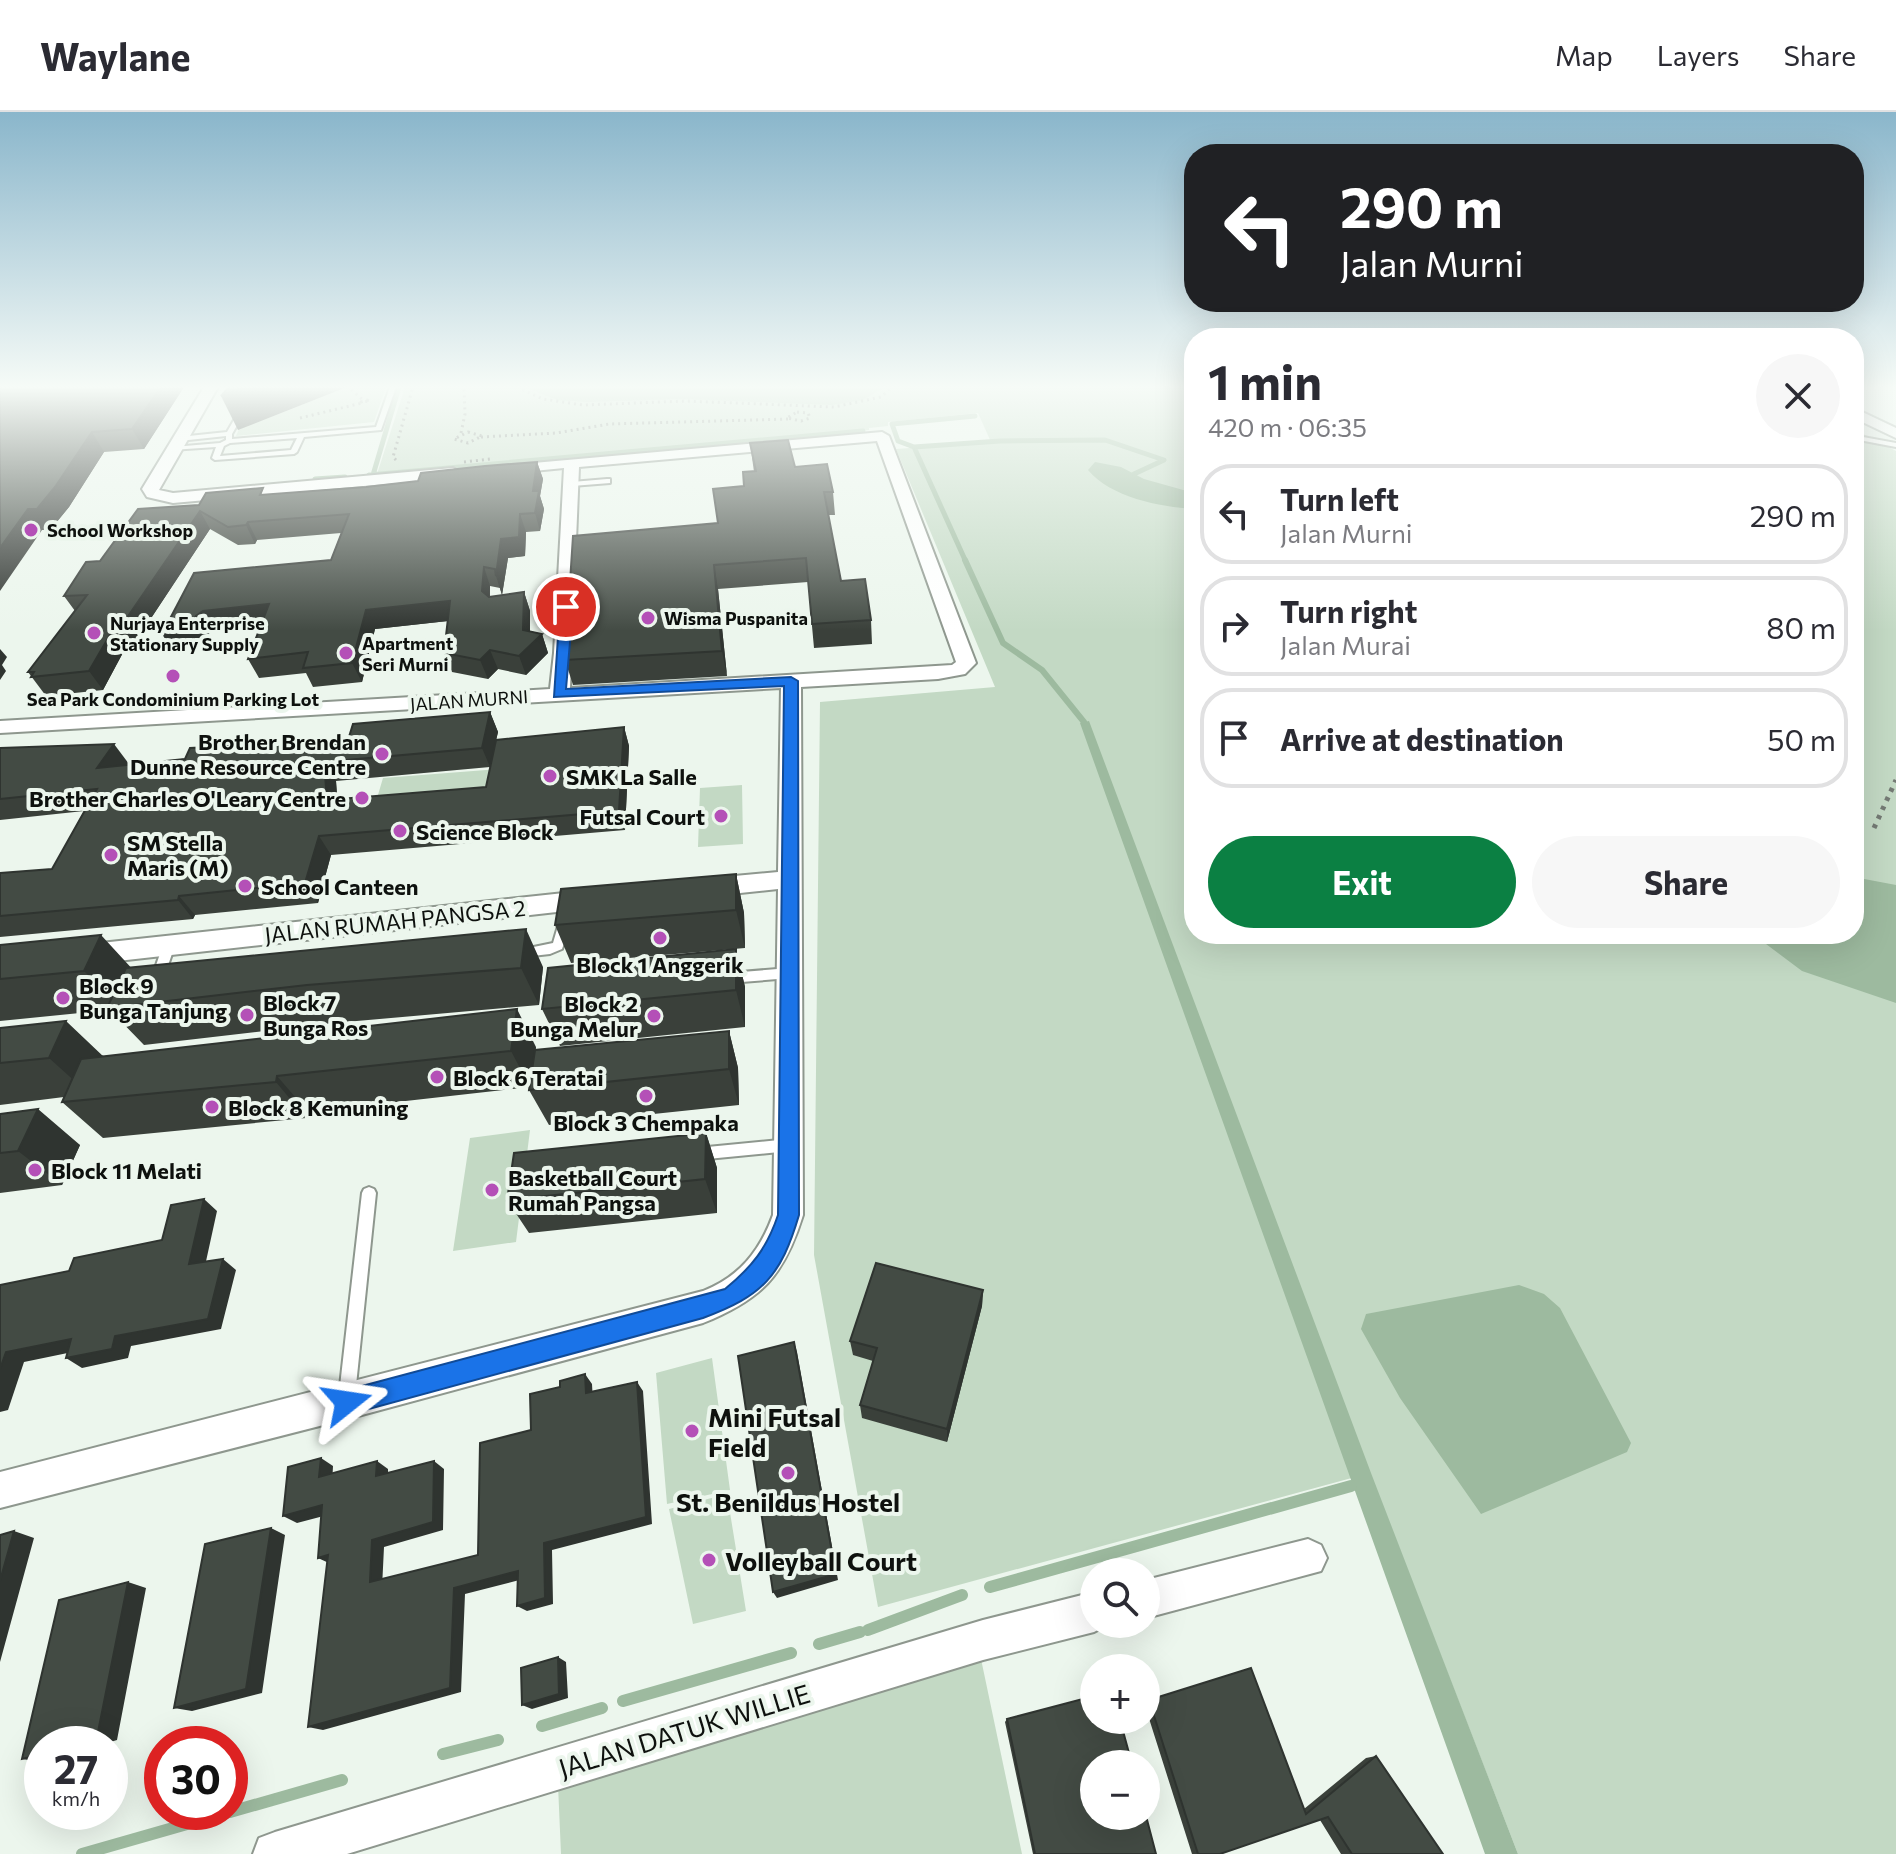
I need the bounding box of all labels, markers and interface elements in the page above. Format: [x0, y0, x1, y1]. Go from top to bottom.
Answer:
text: Waylane [40, 32, 190, 79]
text: Map [1555, 38, 1613, 72]
text: Layers [1657, 38, 1739, 72]
text: Share [1783, 38, 1856, 72]
text: 290 m [1340, 171, 1503, 240]
icon: left [1208, 176, 1312, 280]
text: Jalan Murni [1340, 240, 1524, 284]
text: 1 min [1208, 351, 1322, 410]
button: close [1756, 354, 1840, 438]
text: 420 m · 06:35 [1208, 411, 1367, 442]
text: Turn left [1280, 480, 1399, 517]
icon: left [1212, 492, 1256, 536]
text: 290 m [1750, 496, 1836, 533]
text: Jalan Murni [1280, 517, 1413, 548]
place label: School Workshop [47, 519, 193, 541]
marker: School Workshop [22, 521, 40, 539]
pin [532, 573, 600, 641]
icon: arrive [544, 585, 588, 629]
text: Turn right [1280, 592, 1417, 629]
icon: right [1212, 604, 1256, 648]
place label: Wisma Puspanita [664, 607, 808, 629]
text: 80 m [1766, 608, 1836, 645]
marker: Wisma Puspanita [639, 609, 657, 627]
place label: Nurjaya Enterprise Stationary Supply [110, 612, 265, 655]
marker: Nurjaya Enterprise Stationary Supply [85, 624, 103, 642]
text: Jalan Murai [1280, 629, 1411, 660]
place label: Apartment Seri Murni [362, 632, 454, 675]
marker: Apartment Seri Murni [337, 644, 355, 662]
marker: Sea Park Condominium Parking Lot [164, 667, 182, 685]
street label: JALAN MURNI [409, 685, 529, 715]
place label: Sea Park Condominium Parking Lot [27, 688, 320, 710]
icon: arrive [1212, 716, 1256, 760]
text: Arrive at destination [1280, 720, 1564, 757]
text: 50 m [1767, 720, 1836, 757]
place label: Brother Brendan Dunne Resource Centre [130, 728, 366, 780]
marker: Brother Brendan Dunne Resource Centre [373, 745, 391, 763]
place label: SMK La Salle [566, 763, 697, 790]
marker: SMK La Salle [541, 767, 559, 785]
place label: Brother Charles O'Leary Centre [29, 785, 346, 812]
marker: Brother Charles O'Leary Centre [353, 789, 371, 807]
place label: Futsal Court [579, 803, 705, 830]
marker: Futsal Court [712, 807, 730, 825]
place label: Science Block [416, 818, 554, 845]
marker: Science Block [391, 822, 409, 840]
place label: SM Stella Maris (M) [127, 829, 229, 881]
button: Exit [1208, 836, 1516, 928]
button: Share [1532, 836, 1840, 928]
marker: SM Stella Maris (M) [102, 846, 120, 864]
place label: School Canteen [261, 873, 419, 900]
marker: School Canteen [236, 877, 254, 895]
street label: JALAN RUMAH PANGSA 2 [263, 894, 527, 948]
marker: Block 1 Anggerik [651, 929, 669, 947]
place label: Block 1 Anggerik [576, 951, 744, 978]
place label: Block 9 Bunga Tanjung [79, 972, 227, 1024]
marker: Block 9 Bunga Tanjung [54, 989, 72, 1007]
place label: Block 7 Bunga Ros [263, 989, 368, 1041]
place label: Block 2 Bunga Melur [510, 990, 638, 1042]
marker: Block 7 Bunga Ros [238, 1006, 256, 1024]
marker: Block 2 Bunga Melur [645, 1007, 663, 1025]
place label: Block 6 Teratai [453, 1064, 604, 1091]
marker: Block 6 Teratai [428, 1068, 446, 1086]
marker: Block 3 Chempaka [637, 1087, 655, 1105]
place label: Block 8 Kemuning [228, 1094, 408, 1121]
marker: Block 8 Kemuning [203, 1098, 221, 1116]
place label: Block 3 Chempaka [553, 1109, 739, 1136]
place label: Block 11 Melati [51, 1157, 202, 1184]
marker: Block 11 Melati [26, 1161, 44, 1179]
place label: Basketball Court Rumah Pangsa [508, 1164, 677, 1216]
marker: Basketball Court Rumah Pangsa [483, 1181, 501, 1199]
position arrow [305, 1360, 389, 1444]
place label: Mini Futsal Field [708, 1401, 841, 1462]
marker: Mini Futsal Field [683, 1422, 701, 1440]
marker: St. Benildus Hostel [779, 1464, 797, 1482]
place label: St. Benildus Hostel [676, 1486, 900, 1517]
place label: Volleyball Court [725, 1545, 917, 1576]
marker: Volleyball Court [700, 1551, 718, 1569]
map controls [1080, 1558, 1160, 1830]
button: search [1080, 1558, 1160, 1638]
button: + [1080, 1654, 1160, 1734]
street label: JALAN DATUK WILLIE [555, 1677, 813, 1783]
speed limit sign: 30 [144, 1726, 248, 1830]
text: 27 [54, 1743, 98, 1792]
button: − [1080, 1750, 1160, 1830]
text: km/h [52, 1786, 100, 1810]

